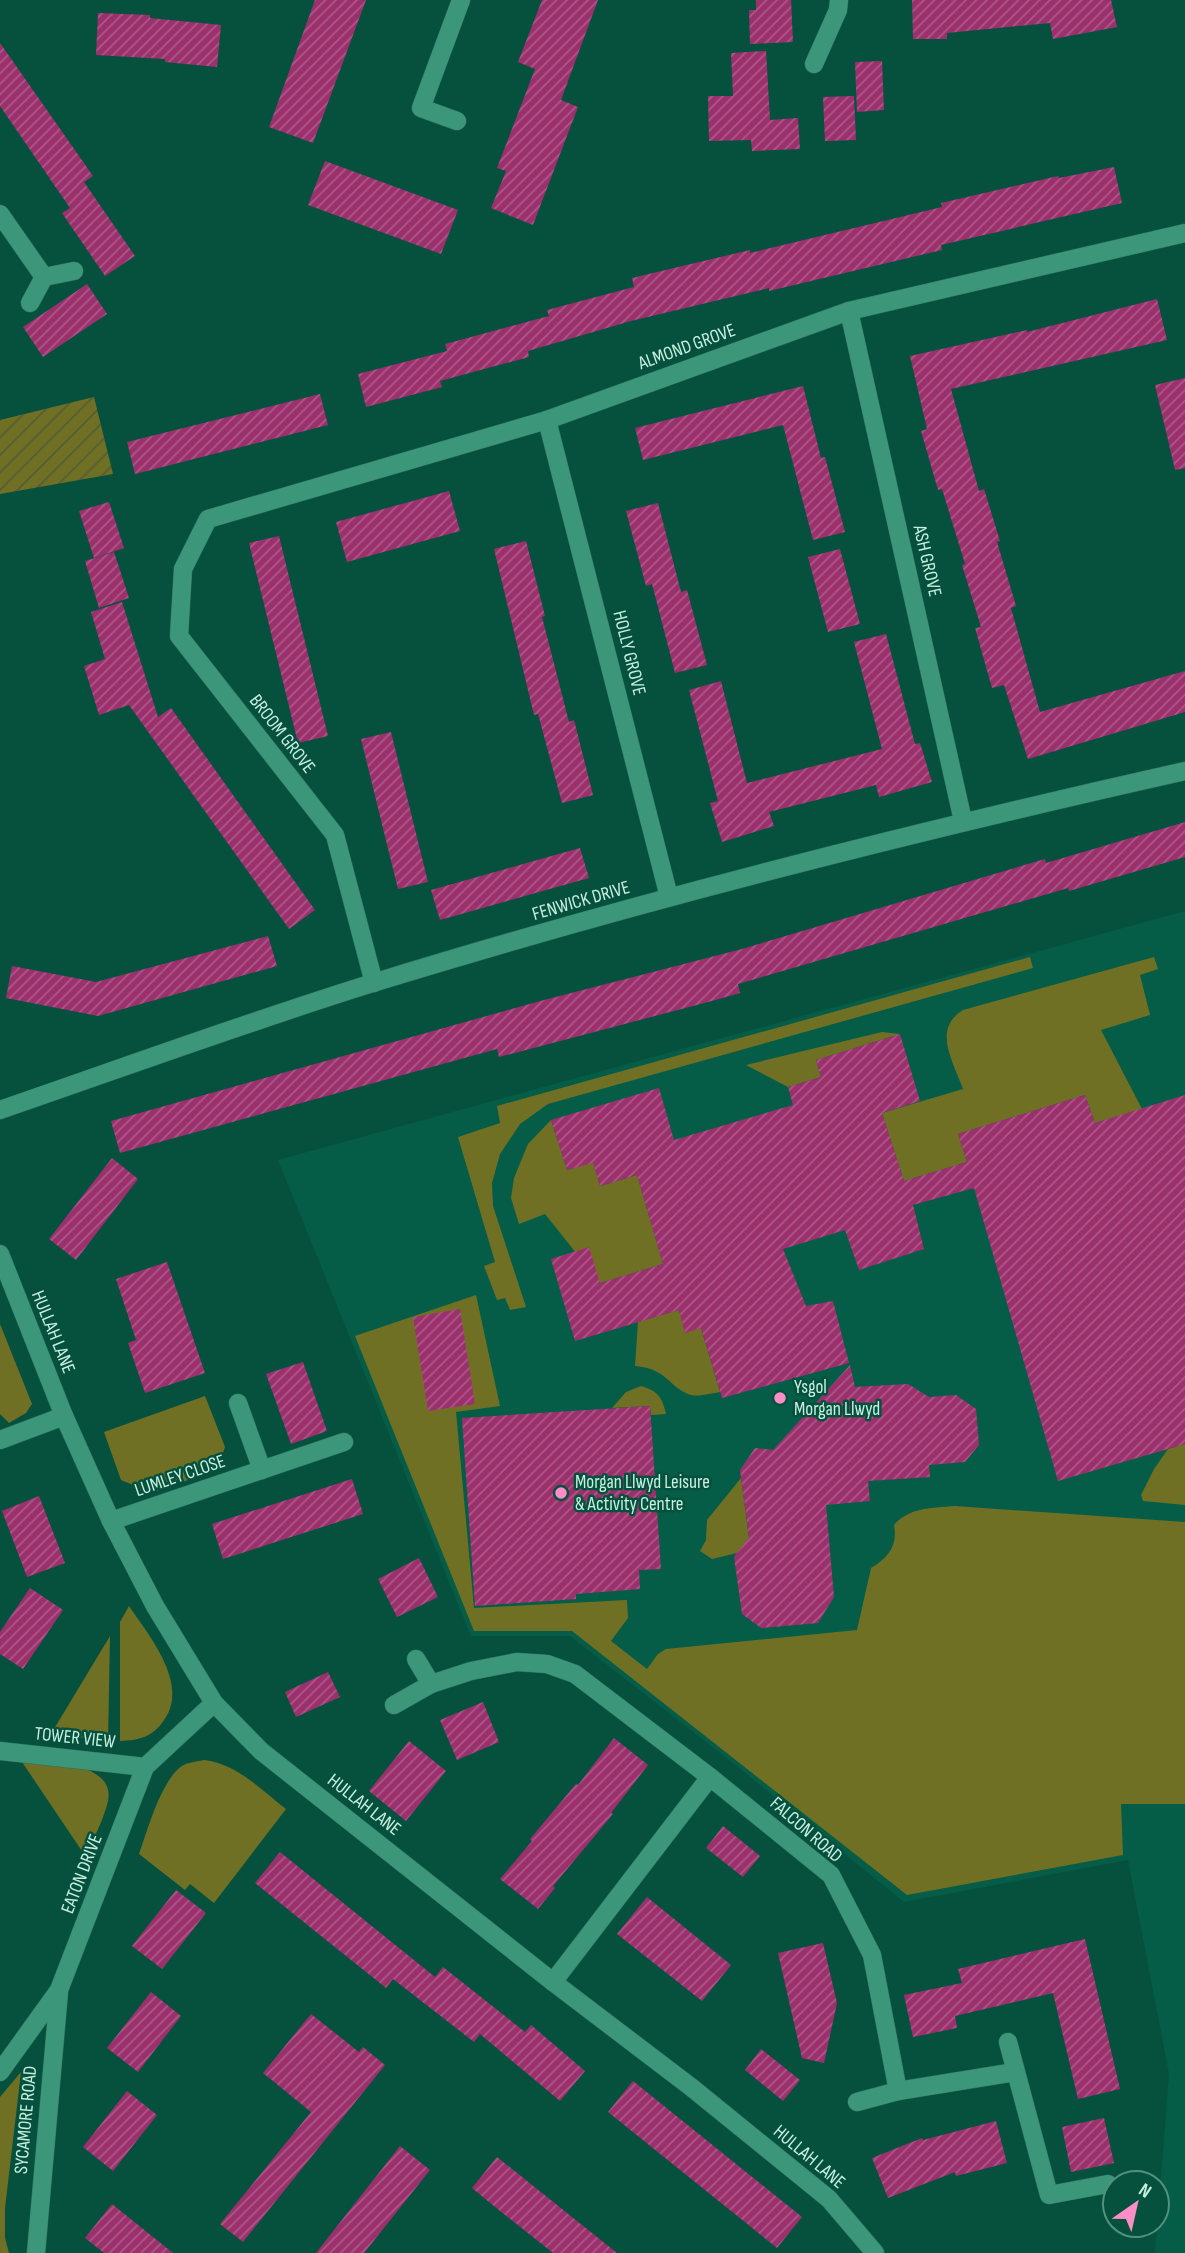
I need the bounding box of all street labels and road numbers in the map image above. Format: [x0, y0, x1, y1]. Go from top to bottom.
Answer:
street label: ALMOND GROVE [634, 319, 739, 376]
street label: ASH GROVE [907, 522, 946, 599]
street label: HOLLY GROVE [607, 608, 651, 698]
street label: BROOM GROVE [244, 690, 320, 778]
street label: FENWICK DRIVE [530, 876, 632, 926]
street label: HULLAH LANE [26, 1287, 80, 1377]
street label: LUMLEY CLOSE [132, 1450, 228, 1502]
street label: TOWER VIEW [33, 1722, 117, 1754]
street label: HULLAH LANE [323, 1769, 405, 1841]
street label: FALCON ROAD [765, 1792, 847, 1868]
street label: EATON DRIVE [56, 1831, 108, 1917]
street label: SYCAMORE ROAD [10, 2065, 42, 2175]
street label: HULLAH LANE [768, 2120, 850, 2194]

